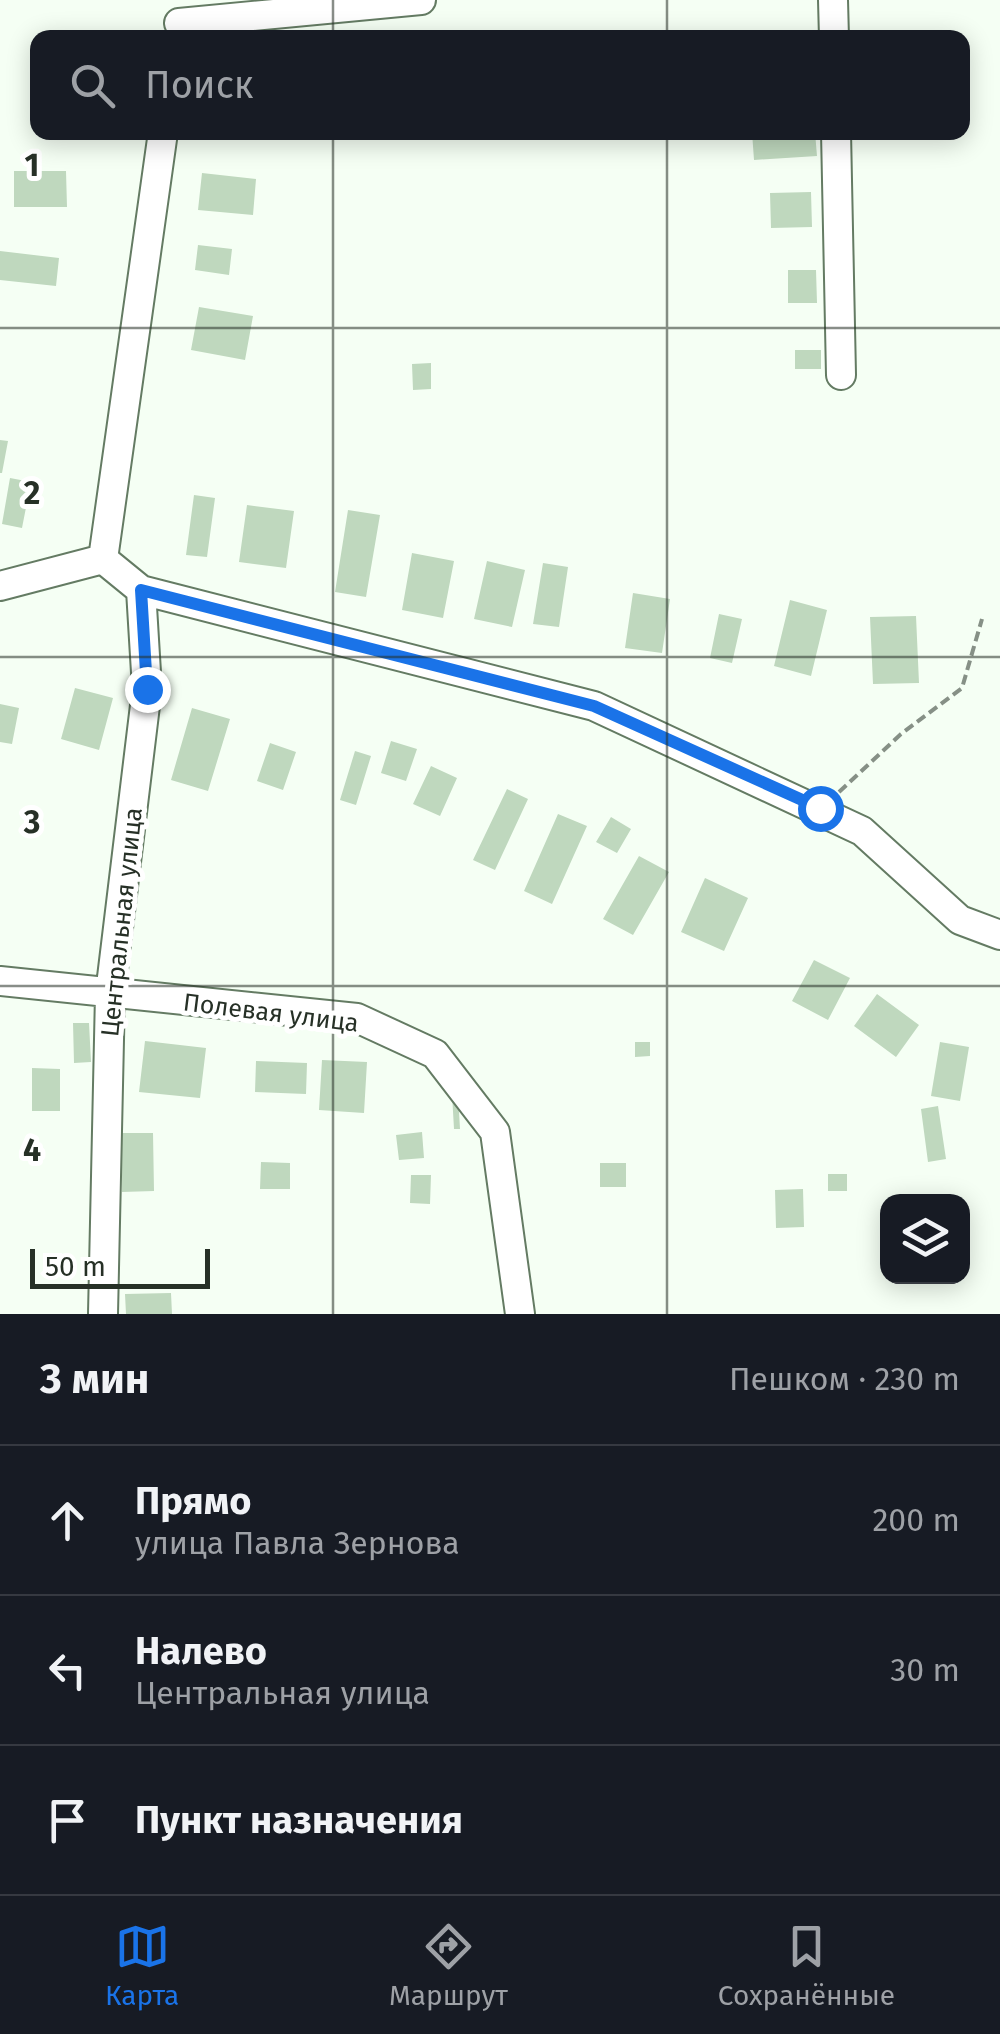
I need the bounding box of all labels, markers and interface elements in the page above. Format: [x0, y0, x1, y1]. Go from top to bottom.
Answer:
search box [30, 30, 970, 140]
icon: search [65, 58, 120, 113]
text: Поиск [145, 62, 254, 108]
text: 1 [25, 146, 39, 184]
text: 2 [24, 474, 40, 512]
route end [125, 667, 171, 713]
route start [798, 786, 844, 832]
text: 3 [23, 803, 40, 841]
street label: Центральная улица [95, 806, 149, 1038]
street label: Полевая улица [181, 987, 360, 1039]
text: 4 [23, 1131, 41, 1169]
map controls [880, 1194, 970, 1284]
button: layers [880, 1194, 970, 1284]
scale bar [30, 1244, 210, 1288]
text: 50 m [45, 1250, 106, 1283]
text: 3 мин [40, 1354, 149, 1404]
text: Пешком · 230 m [729, 1360, 960, 1398]
text: Прямо [135, 1478, 251, 1524]
icon: ahead [40, 1493, 95, 1548]
text: 200 m [873, 1501, 960, 1539]
text: улица Павла Зернова [135, 1524, 460, 1562]
text: Налево [135, 1628, 267, 1674]
icon: left [40, 1643, 95, 1698]
text: 30 m [890, 1651, 960, 1689]
text: Центральная улица [135, 1674, 430, 1712]
icon: arrive [40, 1793, 95, 1848]
text: Пункт назначения [135, 1797, 463, 1843]
tab: Карта [105, 1919, 179, 2012]
tab: Маршрут [389, 1919, 508, 2012]
tab: Сохранённые [718, 1919, 895, 2012]

